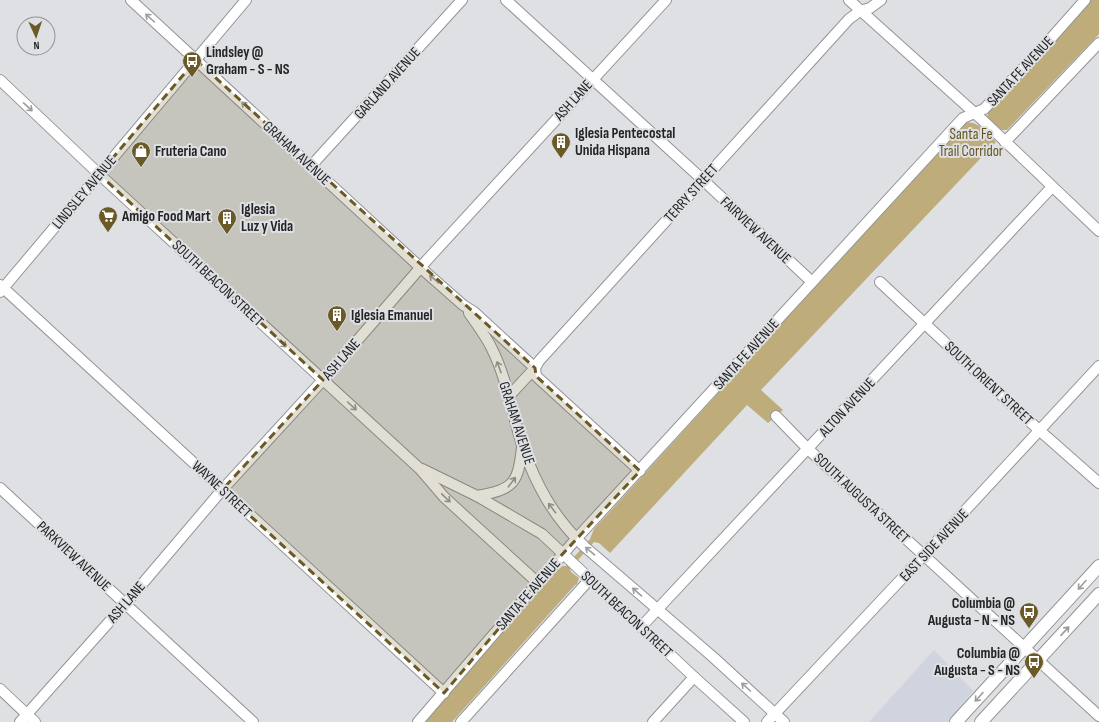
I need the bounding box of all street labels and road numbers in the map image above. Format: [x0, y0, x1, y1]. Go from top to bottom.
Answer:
street label: SANTA FE AVENUE [983, 32, 1058, 111]
street label: GARLAND AVENUE [350, 43, 425, 123]
street label: ASH LANE [549, 76, 597, 126]
street label: GRAHAM AVENUE [259, 117, 335, 190]
street label: LINDSLEY AVENUE [48, 152, 121, 233]
street label: TERRY STREET [660, 160, 723, 227]
street label: FAIRVIEW AVENUE [716, 193, 795, 268]
street label: SOUTH BEACON STREET [168, 236, 268, 331]
street label: SANTA FE AVENUE [709, 315, 783, 394]
street label: ASH LANE [318, 335, 365, 385]
street label: SOUTH ORIENT STREET [940, 337, 1037, 429]
street label: ALTON AVENUE [814, 374, 880, 442]
street label: GRAHAM AVENUE [494, 379, 539, 467]
street label: SOUTH AUGUSTA STREET [810, 449, 914, 548]
street label: WAYNE STREET [188, 457, 256, 522]
street label: EAST SIDE AVENUE [896, 505, 973, 586]
street label: PARKVIEW AVENUE [33, 517, 115, 596]
street label: SANTA FE AVENUE [492, 554, 565, 634]
street label: SOUTH BEACON STREET [577, 567, 677, 662]
street label: ASH LANE [103, 578, 150, 628]

